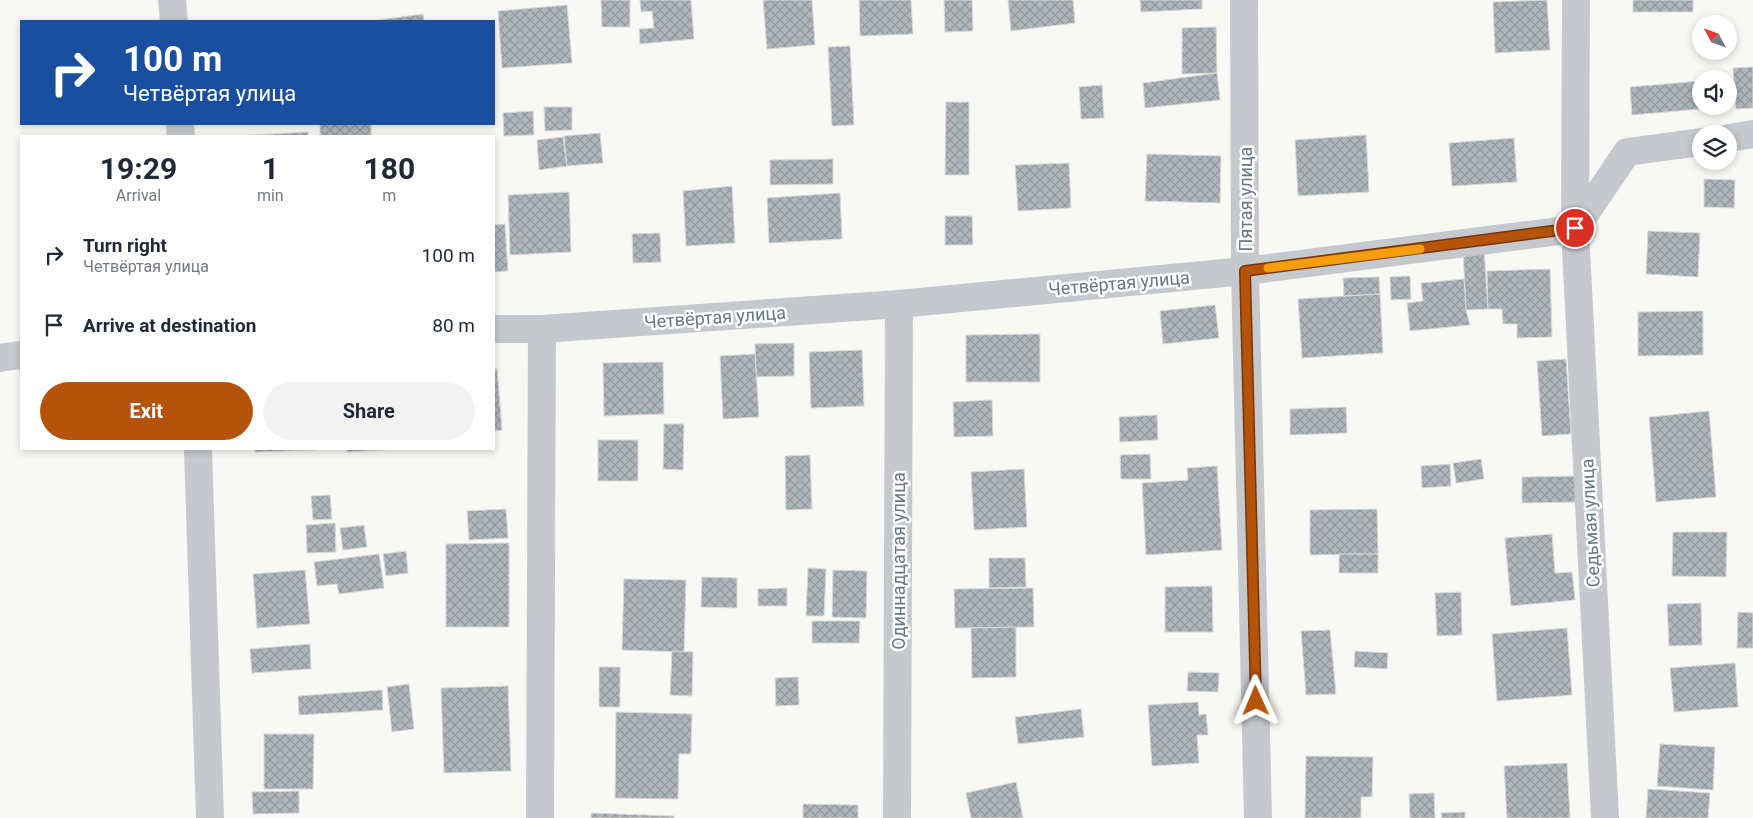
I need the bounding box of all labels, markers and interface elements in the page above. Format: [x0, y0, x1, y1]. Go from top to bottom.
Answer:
north arrow [1692, 15, 1738, 60]
map controls [1692, 15, 1737, 170]
text: 100 m [123, 39, 222, 80]
icon: right [40, 40, 105, 105]
button: sound [1692, 70, 1737, 115]
text: Четвёртая улица [123, 81, 296, 106]
button: layers [1692, 125, 1737, 170]
street label: Пятая улица [1235, 147, 1256, 251]
text: 19:29 [100, 151, 177, 186]
text: 1 [262, 151, 279, 186]
text: 180 [364, 151, 415, 186]
text: Arrival [116, 186, 161, 205]
text: min [257, 186, 284, 205]
text: m [382, 186, 396, 205]
pin [1554, 207, 1596, 249]
icon: arrive [1561, 214, 1589, 242]
text: Turn right [83, 234, 167, 257]
icon: right [40, 241, 68, 269]
text: 100 m [422, 244, 475, 267]
text: Четвёртая улица [83, 257, 209, 276]
street label: Четвёртая улица [1047, 266, 1191, 300]
street label: Четвёртая улица [644, 302, 786, 332]
icon: arrive [40, 311, 68, 339]
text: Arrive at destination [83, 314, 256, 337]
text: 80 m [432, 314, 475, 337]
button: Exit [40, 382, 253, 440]
button: Share [263, 382, 475, 440]
street label: Седьмая улица [1576, 458, 1604, 588]
street label: Одиннадцатая улица [888, 472, 909, 650]
position arrow [1229, 674, 1281, 726]

